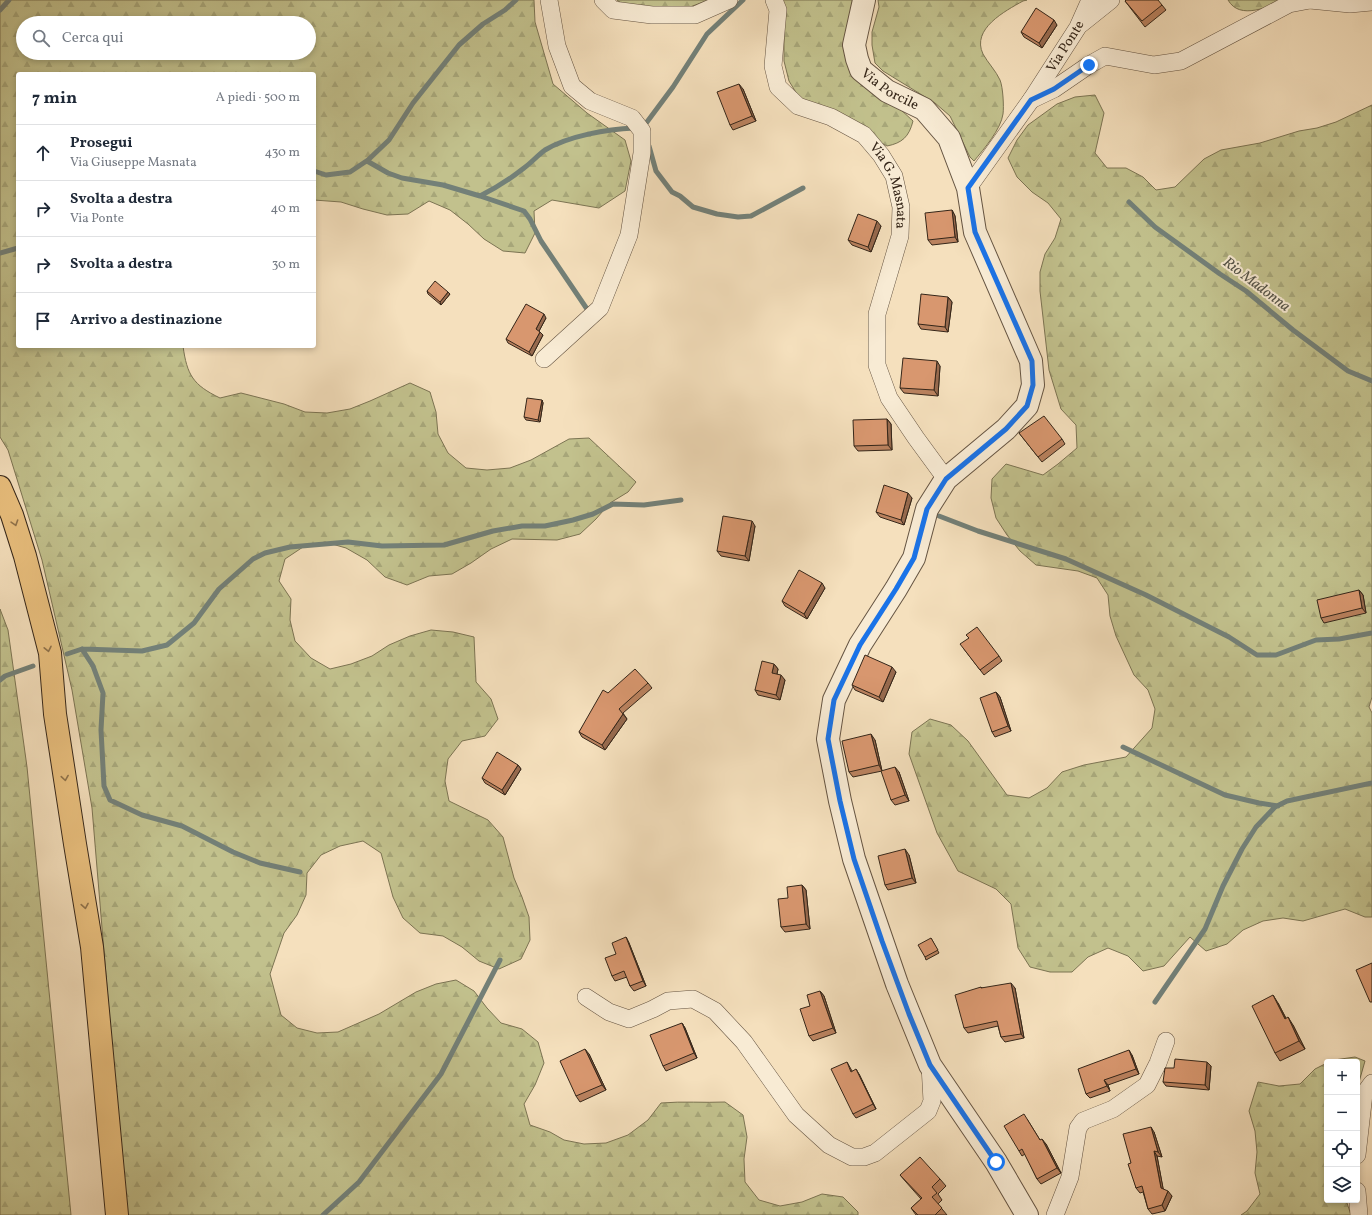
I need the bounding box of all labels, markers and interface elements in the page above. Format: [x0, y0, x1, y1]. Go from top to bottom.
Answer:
search box [16, 16, 316, 60]
street label: Via Ponte [1042, 17, 1089, 76]
icon: search [30, 27, 52, 49]
text: Cerca qui [62, 28, 124, 49]
route end [1080, 56, 1098, 74]
street label: Via Porcile [857, 64, 922, 115]
text: 7 min [32, 87, 77, 110]
text: A piedi · 500 m [216, 89, 300, 107]
text: Prosegui [70, 133, 133, 154]
street label: Via G. Masnata [865, 138, 911, 229]
icon: ahead [32, 142, 54, 164]
text: 430 m [264, 144, 300, 162]
text: Via Giuseppe Masnata [70, 154, 197, 172]
text: Svolta a destra [70, 189, 173, 210]
icon: right [32, 198, 54, 220]
text: 40 m [271, 200, 300, 218]
text: Via Ponte [70, 210, 124, 228]
water label: Rio Madonna [1218, 253, 1294, 317]
icon: right [32, 254, 54, 276]
text: Svolta a destra [70, 254, 173, 275]
text: 30 m [272, 256, 300, 274]
icon: arrive [32, 310, 54, 332]
text: Arrivo a destinazione [70, 310, 222, 331]
one-way arrow [10, 520, 19, 527]
one-way arrow [44, 646, 52, 652]
one-way arrow [60, 775, 69, 781]
one-way arrow [80, 903, 89, 909]
map controls [1324, 1059, 1360, 1203]
button: + [1324, 1059, 1360, 1095]
button: − [1324, 1095, 1360, 1131]
button: locate [1324, 1131, 1360, 1167]
route start [987, 1153, 1005, 1171]
button: layers [1324, 1167, 1360, 1203]

